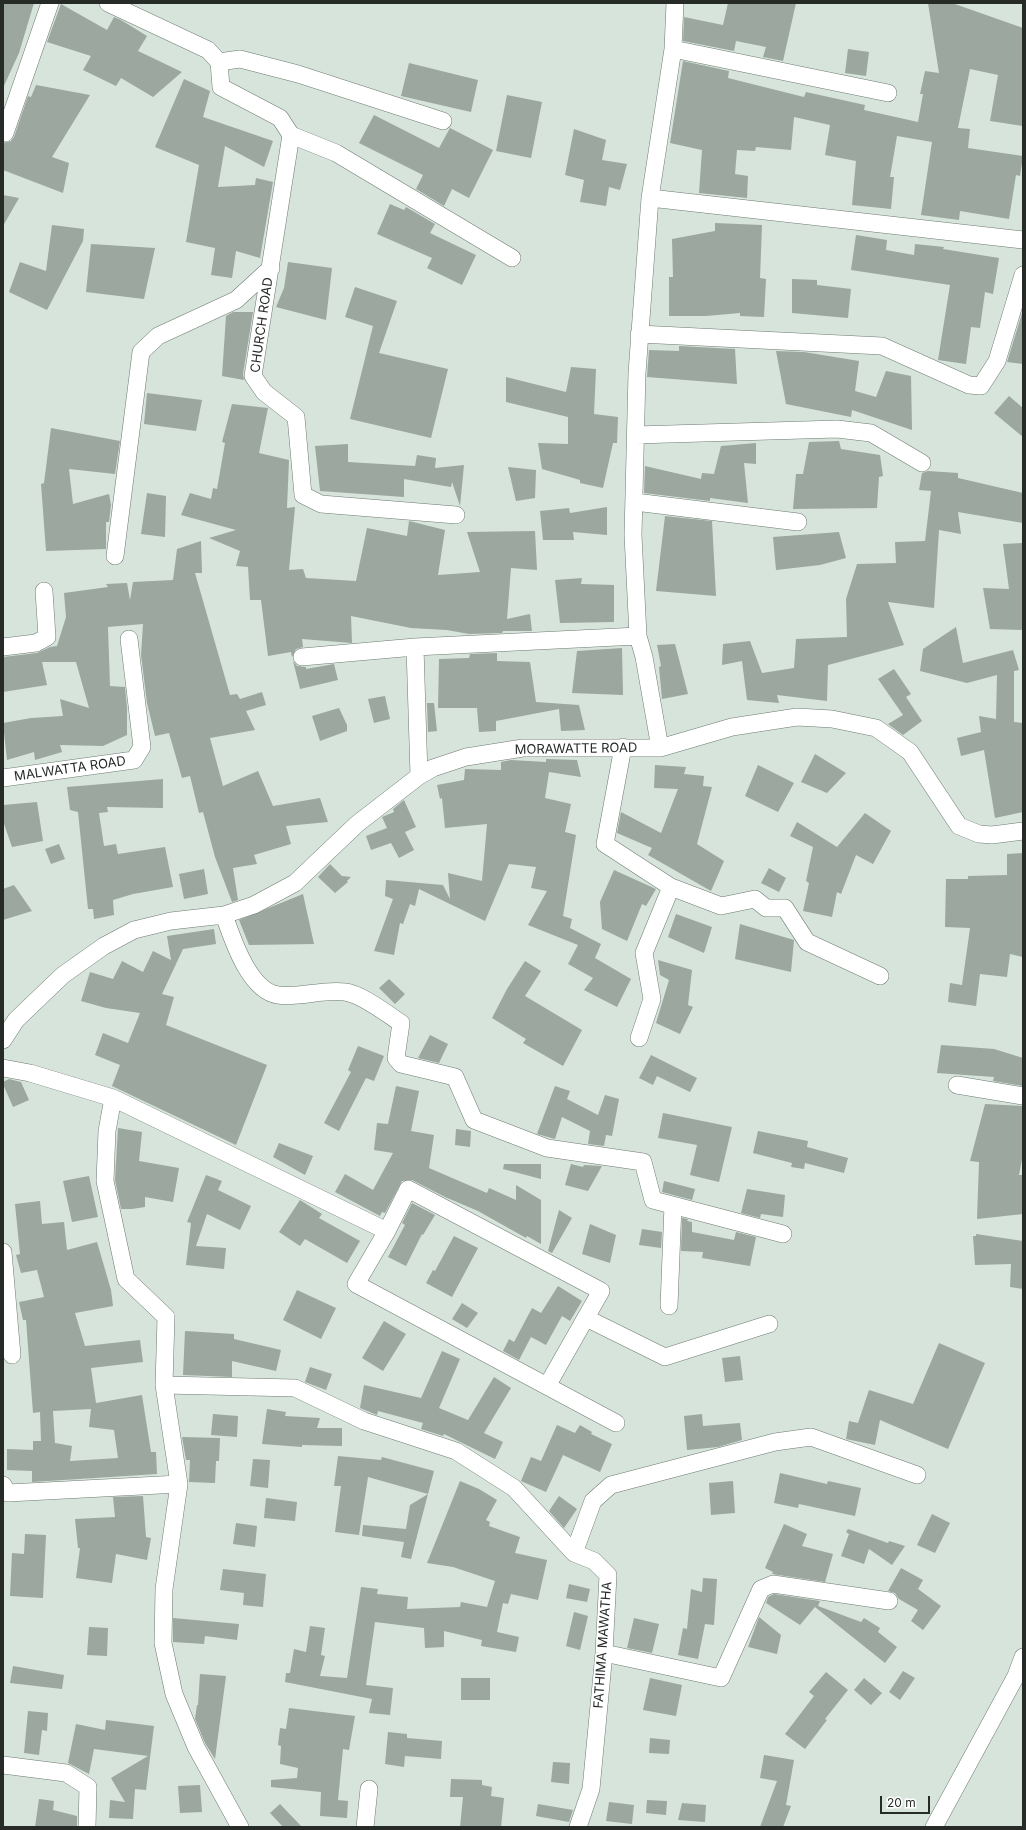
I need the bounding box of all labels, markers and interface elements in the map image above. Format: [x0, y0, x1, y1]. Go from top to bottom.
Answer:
street label: CHURCH ROAD [248, 276, 276, 374]
street label: MORAWATTE ROAD [515, 740, 637, 758]
street label: MALWATTA ROAD [13, 753, 127, 785]
street label: FATHIMA MAWATHA [591, 1581, 615, 1709]
scale bar [882, 1788, 932, 1814]
text: 20 m [887, 1795, 916, 1810]

